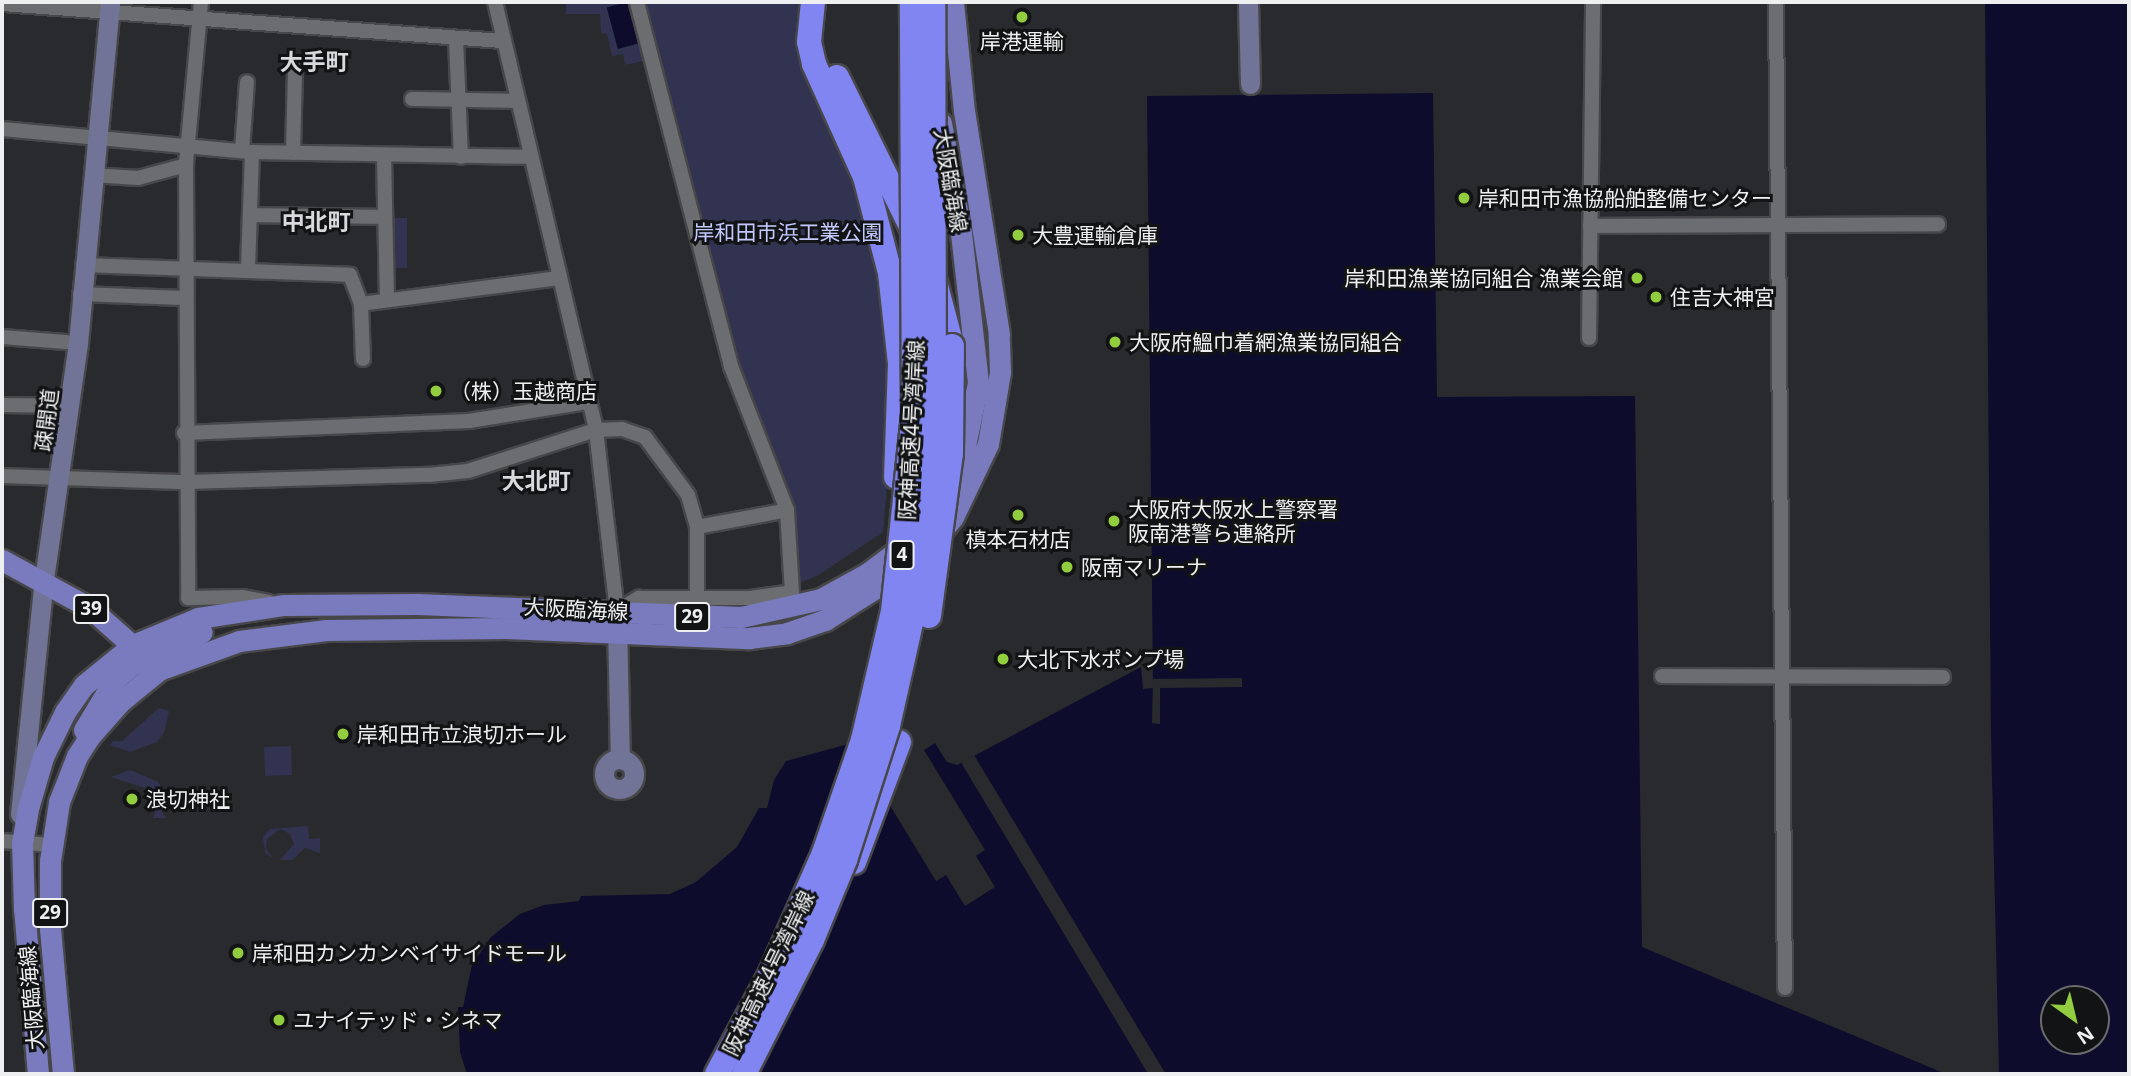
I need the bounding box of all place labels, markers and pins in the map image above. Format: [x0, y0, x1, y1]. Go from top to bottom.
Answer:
marker: 岸港運輸 [1014, 9, 1030, 25]
place label: 岸港運輸 [980, 28, 1064, 54]
place label: 岸和田市漁協船舶整備センター [1478, 185, 1772, 211]
marker: 岸和田市漁協船舶整備センター [1456, 190, 1472, 206]
place label: 大豊運輸倉庫 [1032, 222, 1158, 248]
marker: 大豊運輸倉庫 [1010, 227, 1026, 243]
place label: 岸和田漁業協同組合 漁業会館 [1345, 265, 1623, 291]
marker: 岸和田漁業協同組合 漁業会館 [1629, 270, 1645, 286]
place label: 住吉大神宮 [1670, 284, 1775, 310]
marker: 住吉大神宮 [1648, 289, 1664, 305]
place label: 大阪府鰮巾着網漁業協同組合 [1129, 329, 1402, 355]
marker: 大阪府鰮巾着網漁業協同組合 [1107, 334, 1123, 350]
place label: （株）玉越商店 [450, 378, 597, 404]
marker: （株）玉越商店 [428, 383, 444, 399]
place label: 大阪府大阪水上警察署 阪南港警ら連絡所 [1128, 496, 1338, 546]
marker: 槙本石材店 [1010, 507, 1026, 523]
marker: 大阪府大阪水上警察署 阪南港警ら連絡所 [1106, 513, 1122, 529]
place label: 槙本石材店 [966, 526, 1070, 552]
place label: 阪南マリーナ [1081, 554, 1207, 580]
marker: 阪南マリーナ [1059, 559, 1075, 575]
place label: 大北下水ポンプ場 [1017, 646, 1185, 672]
marker: 大北下水ポンプ場 [995, 651, 1011, 667]
place label: 岸和田市立浪切ホール [357, 721, 567, 747]
marker: 岸和田市立浪切ホール [335, 726, 351, 742]
place label: 浪切神社 [146, 786, 230, 812]
marker: 浪切神社 [124, 791, 140, 807]
place label: 岸和田カンカンベイサイドモール [252, 940, 567, 966]
marker: 岸和田カンカンベイサイドモール [230, 945, 246, 961]
place label: ユナイテッド・シネマ [293, 1007, 503, 1033]
marker: ユナイテッド・シネマ [271, 1012, 287, 1028]

